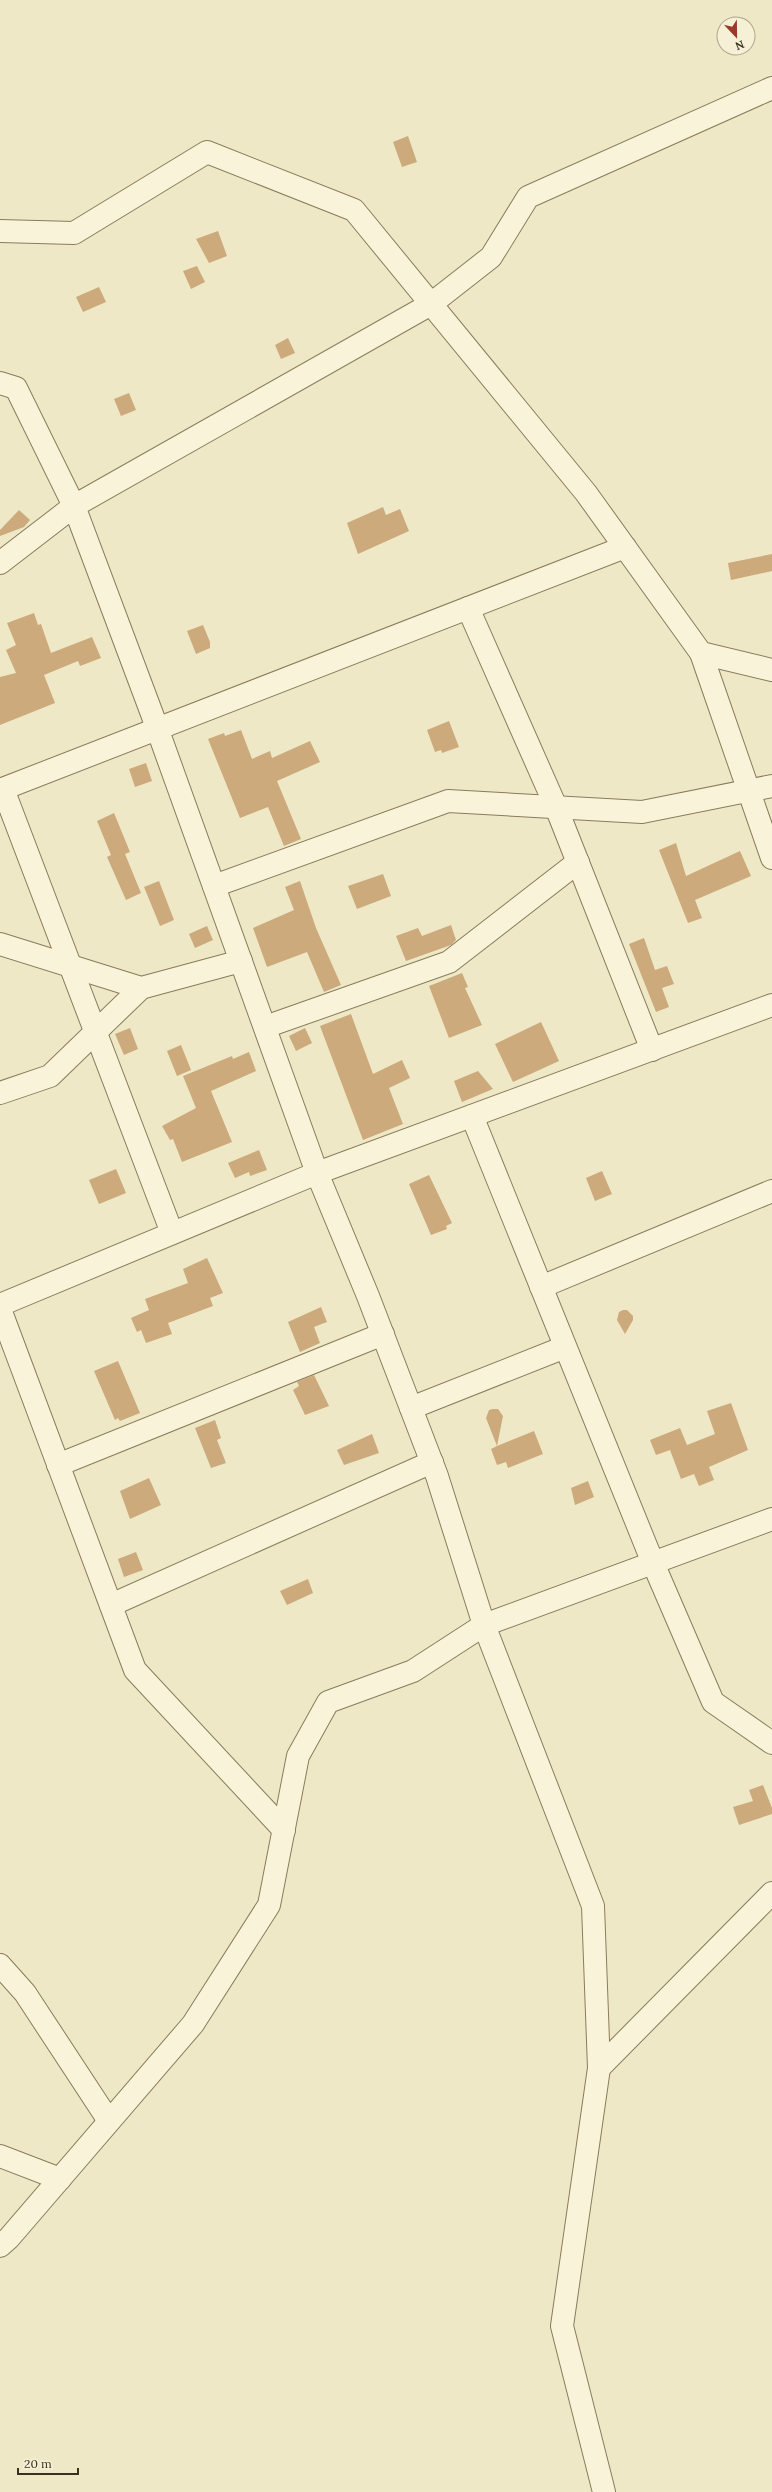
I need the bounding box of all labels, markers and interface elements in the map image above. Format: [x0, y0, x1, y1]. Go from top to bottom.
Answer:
north arrow [716, 16, 756, 56]
text: N [733, 37, 746, 54]
scale bar [18, 2450, 78, 2476]
text: 20 m [24, 2456, 52, 2471]

